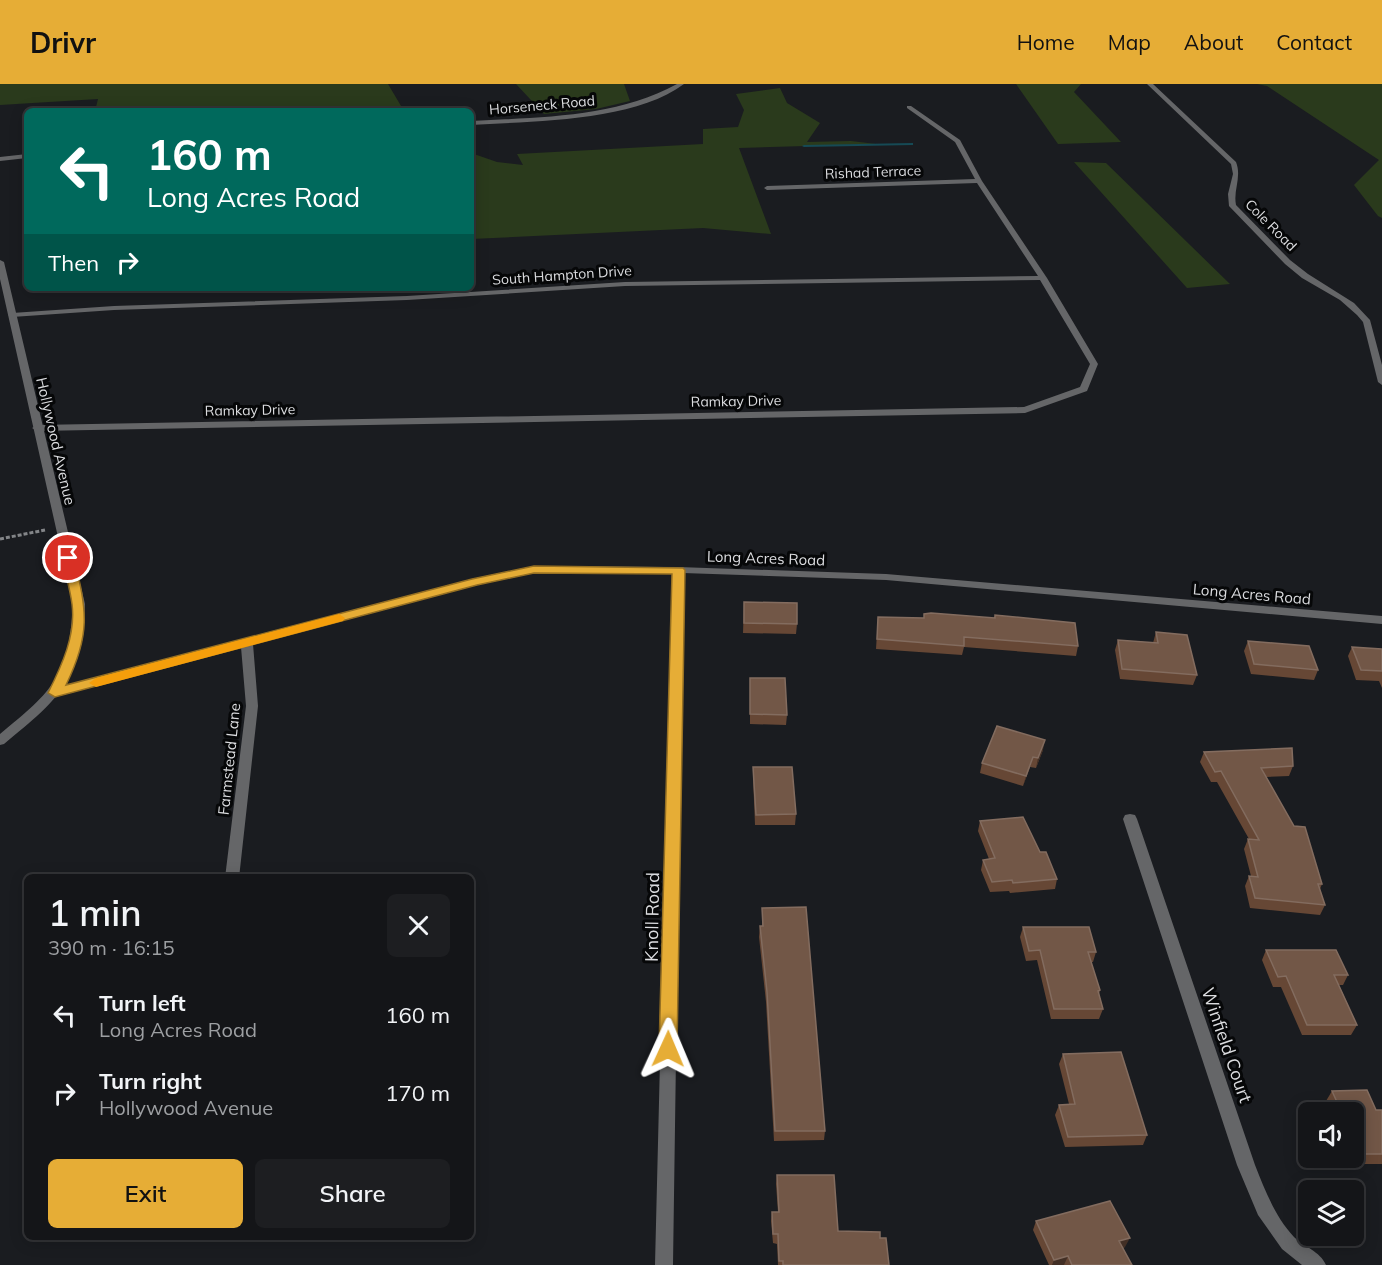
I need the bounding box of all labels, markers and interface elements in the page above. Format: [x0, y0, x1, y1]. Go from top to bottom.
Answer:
text: Drivr [30, 25, 96, 60]
text: Home [1017, 29, 1075, 55]
text: Map [1108, 29, 1151, 55]
text: About [1184, 29, 1243, 55]
text: Contact [1276, 29, 1352, 55]
street label: Horseneck Road [488, 91, 596, 119]
text: 160 m [147, 128, 272, 181]
icon: left [48, 132, 126, 210]
street label: Rishad Terrace [824, 161, 922, 183]
text: Long Acres Road [147, 180, 360, 214]
street label: Cole Road [1241, 195, 1301, 255]
icon: right [111, 246, 144, 279]
text: Then [48, 249, 99, 277]
street label: South Hampton Drive [492, 261, 632, 289]
street label: Hollywood Avenue [32, 375, 80, 507]
street label: Ramkay Drive [690, 391, 782, 411]
street label: Ramkay Drive [204, 400, 296, 420]
pin [42, 532, 93, 583]
icon: arrive [51, 541, 84, 574]
street label: Long Acres Road [706, 546, 826, 570]
street label: Long Acres Road [1192, 579, 1312, 609]
street label: Farmstead Lane [214, 702, 244, 816]
street label: Knoll Road [640, 872, 664, 962]
text: 1 min [48, 890, 142, 935]
button: close [387, 894, 450, 957]
text: 390 m · 16:15 [48, 935, 174, 960]
street label: Winfield Court [1197, 984, 1257, 1106]
text: Turn left [99, 989, 186, 1017]
icon: left [48, 999, 81, 1032]
text: 160 m [385, 1001, 450, 1029]
text: Long Acres Road [99, 1017, 257, 1042]
position arrow [636, 1017, 700, 1081]
text: Turn right [99, 1067, 202, 1095]
icon: right [48, 1077, 81, 1110]
text: 170 m [385, 1079, 450, 1107]
text: Hollywood Avenue [99, 1095, 273, 1120]
map controls [1298, 1102, 1364, 1246]
button: sound [1298, 1102, 1364, 1168]
button: Exit [48, 1159, 243, 1228]
button: Share [255, 1159, 450, 1228]
button: layers [1298, 1180, 1364, 1246]

